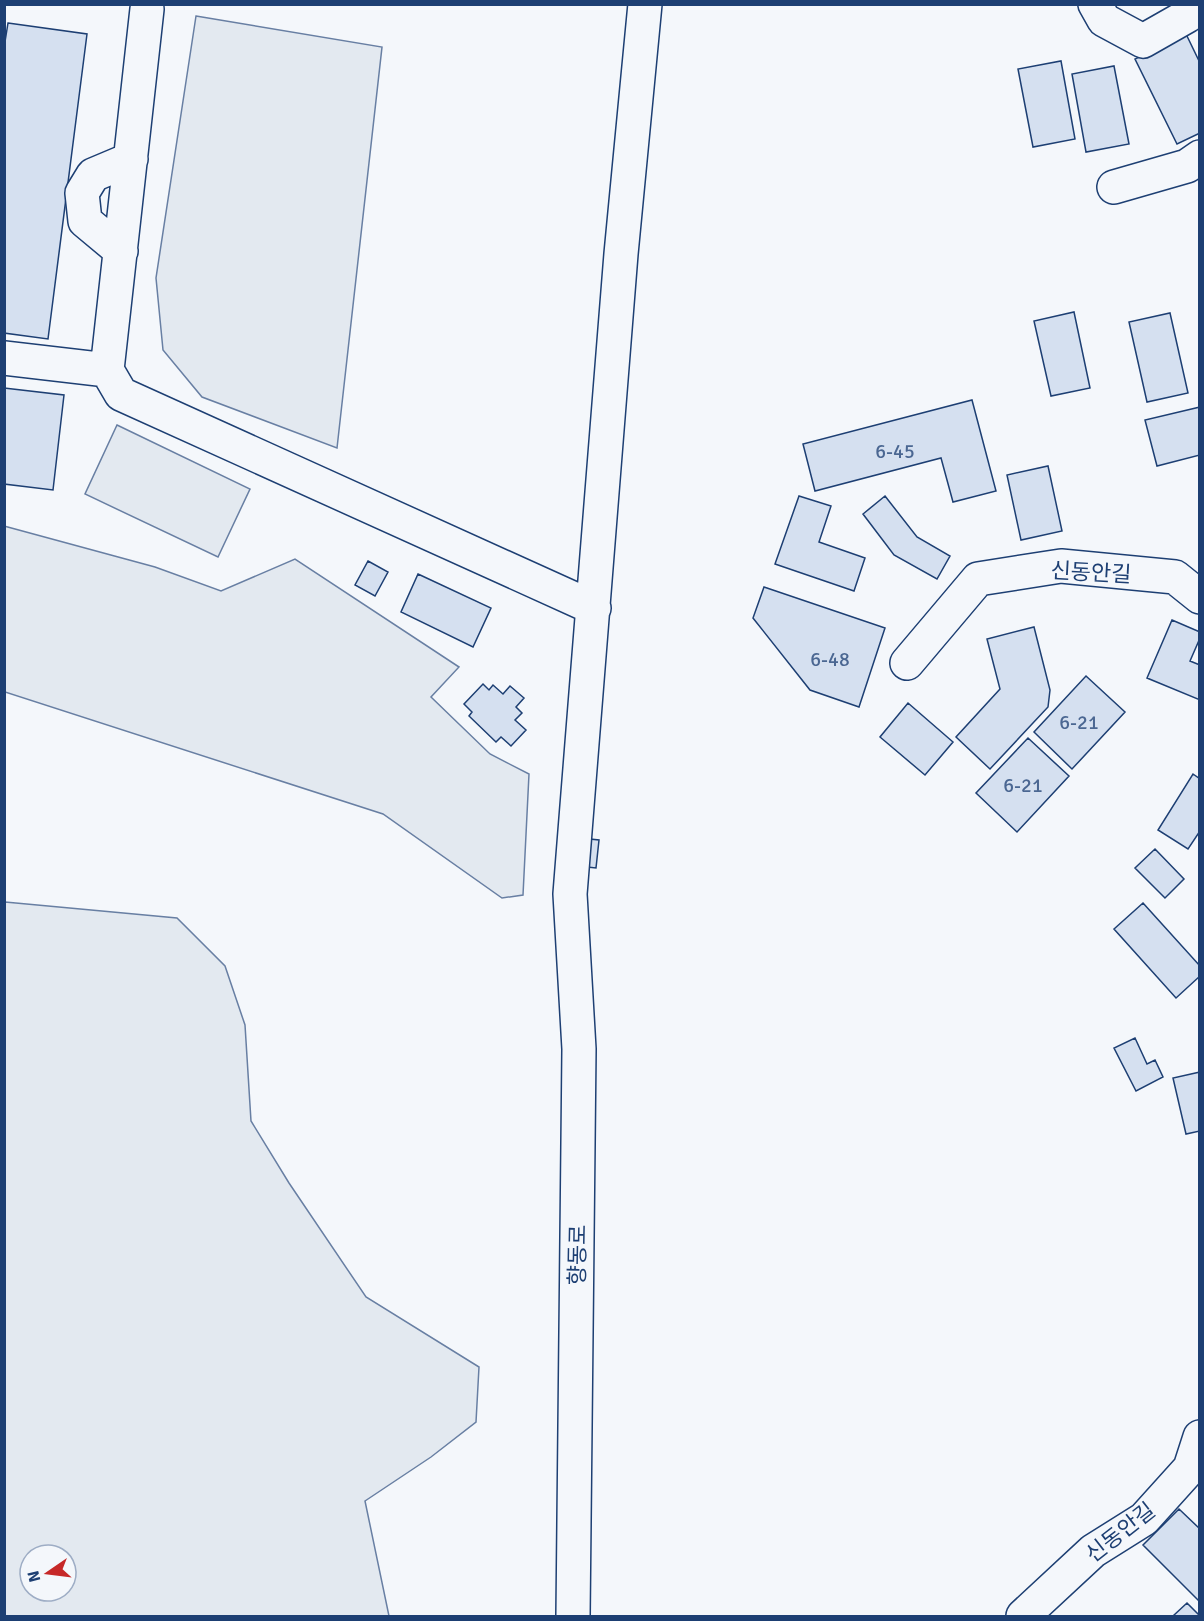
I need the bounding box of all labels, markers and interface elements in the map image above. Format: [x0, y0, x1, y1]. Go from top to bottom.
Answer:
house number: 6-45 [875, 439, 915, 464]
street label: 신동안길 [1050, 557, 1132, 588]
house number: 6-48 [810, 647, 850, 672]
house number: 6-21 [1059, 710, 1099, 735]
house number: 6-21 [1003, 773, 1043, 798]
street label: 향동로 [563, 1224, 592, 1286]
street label: 신동안길 [1080, 1497, 1161, 1568]
north arrow [18, 1543, 78, 1603]
text: N [23, 1569, 45, 1584]

